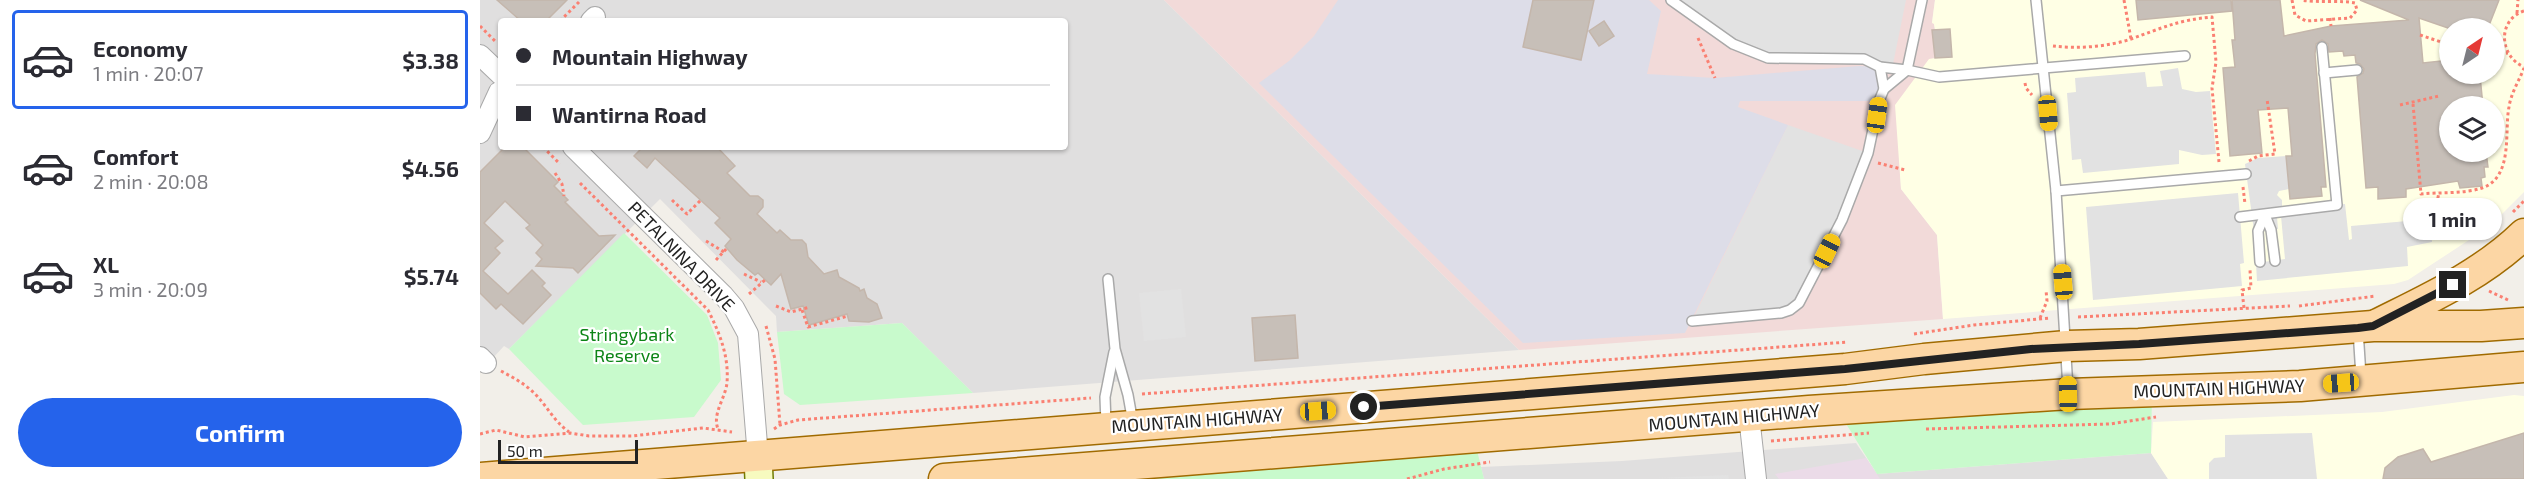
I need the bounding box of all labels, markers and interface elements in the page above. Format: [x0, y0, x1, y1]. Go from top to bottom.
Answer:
north arrow [2439, 18, 2505, 84]
map controls [2439, 18, 2505, 162]
icon: car [21, 33, 75, 87]
text: Economy [93, 35, 188, 61]
text: Mountain Highway [552, 43, 748, 69]
text: $3.38 [402, 47, 459, 73]
text: 1 min · 20:07 [93, 61, 203, 85]
car [2037, 94, 2059, 132]
car [1866, 96, 1888, 134]
button: layers [2439, 96, 2505, 162]
text: Wantirna Road [552, 101, 707, 127]
icon: car [21, 141, 75, 195]
text: Comfort [93, 143, 178, 169]
text: $4.56 [402, 155, 459, 181]
text: 2 min · 20:08 [93, 169, 209, 193]
street label: PETALNINA DRIVE [624, 196, 740, 316]
callout: 1 min [2404, 198, 2502, 240]
text: 1 min [2428, 207, 2477, 231]
car [1811, 231, 1843, 271]
icon: car [21, 249, 75, 303]
text: XL [93, 251, 119, 277]
text: $5.74 [404, 263, 459, 289]
car [2052, 263, 2074, 301]
route end [2439, 271, 2466, 298]
text: 3 min · 20:09 [93, 277, 208, 301]
park label: Stringybark Reserve [579, 323, 675, 366]
car [2322, 373, 2360, 393]
street label: MOUNTAIN HIGHWAY [2133, 374, 2306, 402]
car [2059, 376, 2077, 412]
route start [1350, 393, 1377, 420]
button: Confirm [18, 398, 462, 467]
street label: MOUNTAIN HIGHWAY [1648, 398, 1821, 435]
car [1299, 401, 1337, 421]
street label: MOUNTAIN HIGHWAY [1111, 403, 1284, 437]
scale bar [498, 437, 638, 464]
text: 50 m [507, 441, 543, 460]

